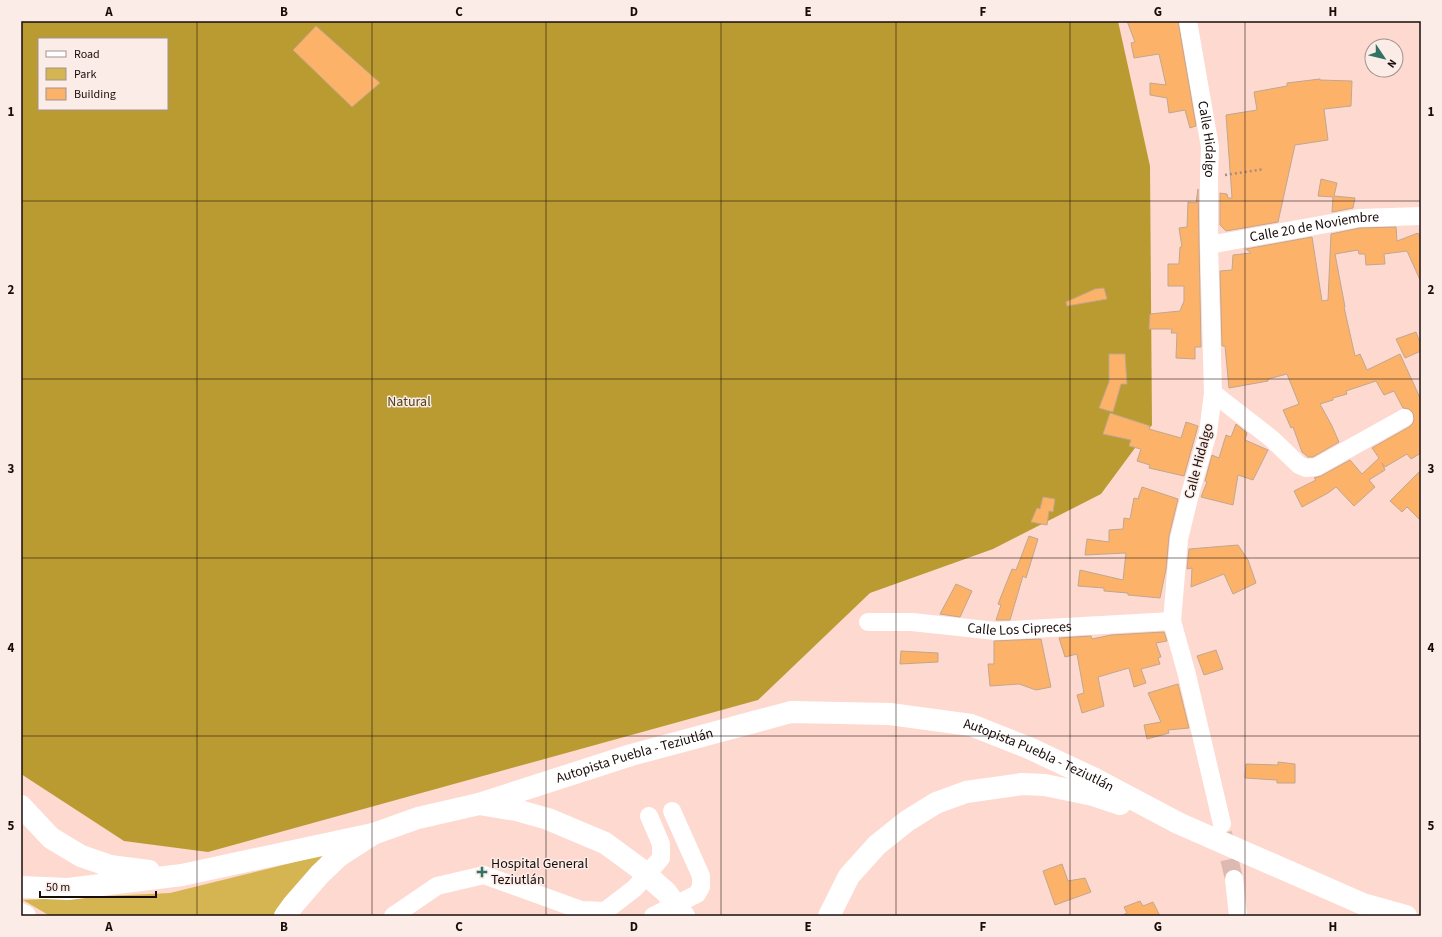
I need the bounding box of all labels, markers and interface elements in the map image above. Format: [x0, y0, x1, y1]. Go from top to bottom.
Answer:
text: A [104, 3, 113, 21]
text: B [280, 3, 288, 21]
text: C [455, 3, 463, 21]
text: D [630, 3, 638, 21]
text: E [804, 3, 812, 21]
text: F [980, 3, 987, 21]
text: G [1154, 3, 1162, 21]
text: H [1329, 3, 1337, 21]
legend [38, 38, 168, 110]
north arrow [1364, 38, 1404, 78]
text: Road [74, 46, 100, 63]
text: N [1384, 56, 1400, 71]
text: Park [74, 66, 96, 83]
text: Building [74, 86, 116, 103]
street label: Calle Hidalgo [1192, 99, 1220, 178]
text: 1 [8, 103, 15, 121]
text: 1 [1428, 103, 1435, 121]
street label: Calle 20 de Noviembre [1248, 207, 1379, 247]
text: 2 [8, 281, 15, 299]
text: 2 [1428, 281, 1435, 299]
park label: Natural [387, 392, 431, 412]
street label: Calle Hidalgo [1179, 421, 1219, 501]
text: 3 [8, 460, 15, 478]
text: 3 [1428, 460, 1435, 478]
street label: Calle Los Cipreces [966, 617, 1072, 641]
text: 4 [8, 639, 15, 657]
text: 4 [1428, 639, 1435, 657]
street label: Autopista Puebla - Teziutlán [962, 714, 1117, 797]
street label: Autopista Puebla - Teziutlán [554, 723, 715, 789]
text: 5 [8, 817, 15, 835]
text: 5 [1428, 817, 1435, 835]
place label: Hospital General Teziutlán [491, 854, 588, 890]
marker: Hospital General Teziutlán [476, 866, 488, 878]
scale bar [40, 873, 156, 899]
text: 50 m [46, 879, 70, 896]
text: A [104, 918, 113, 936]
text: B [280, 918, 288, 936]
text: C [455, 918, 463, 936]
text: D [630, 918, 638, 936]
text: E [804, 918, 812, 936]
text: F [980, 918, 987, 936]
text: G [1154, 918, 1162, 936]
text: H [1329, 918, 1337, 936]

